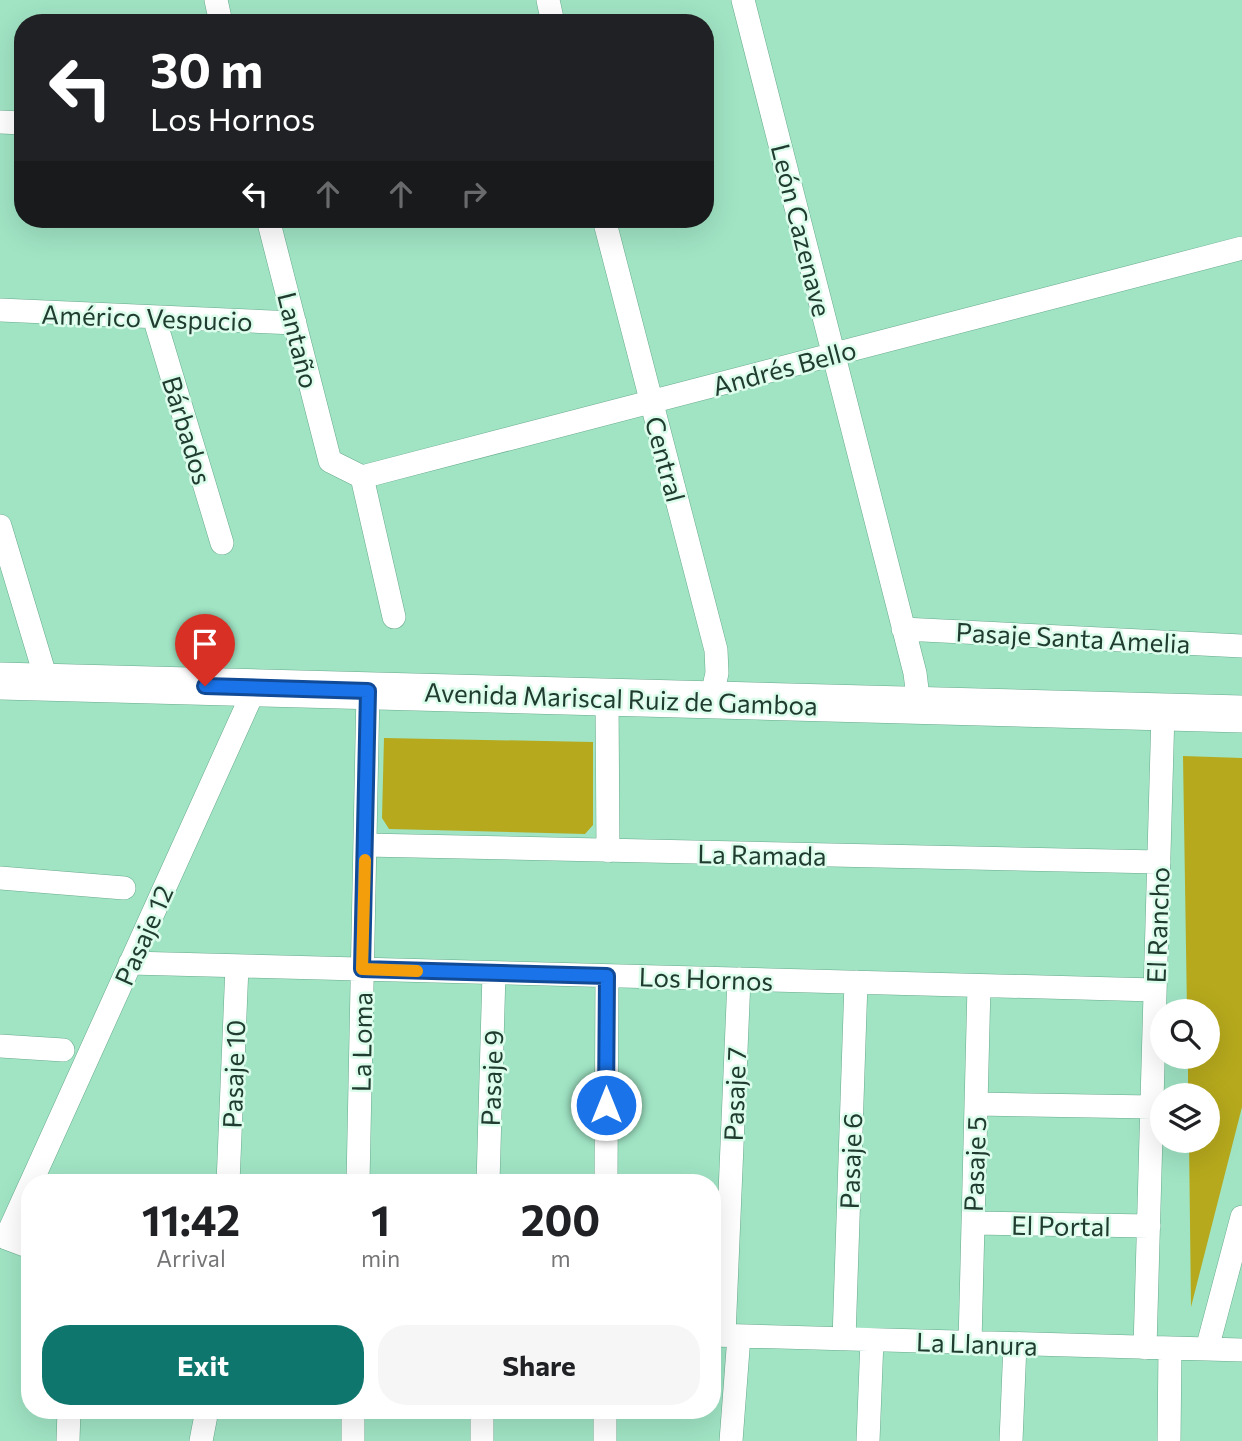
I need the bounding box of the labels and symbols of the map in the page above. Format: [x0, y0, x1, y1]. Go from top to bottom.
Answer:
street label: León Cazenave [766, 140, 838, 320]
street label: Lantaño [272, 289, 326, 391]
street label: Américo Vespucio [41, 298, 253, 336]
street label: Andrés Bello [709, 333, 859, 401]
street label: Bárbados [157, 372, 219, 488]
street label: Central [640, 413, 692, 505]
pin [175, 614, 235, 686]
street label: Pasaje Santa Amelia [955, 615, 1191, 659]
street label: Avenida Mariscal Ruiz de Gamboa [424, 676, 818, 720]
street label: La Ramada [697, 837, 827, 871]
street label: El Rancho [1139, 866, 1175, 984]
street label: Pasaje 12 [107, 880, 179, 990]
street label: Los Hornos [638, 960, 774, 996]
street label: La Loma [345, 992, 377, 1092]
street label: Pasaje 10 [216, 1019, 250, 1129]
street label: Pasaje 9 [474, 1029, 508, 1127]
street label: Pasaje 7 [717, 1046, 751, 1142]
position arrow [569, 1068, 643, 1142]
street label: Pasaje 6 [833, 1112, 867, 1210]
street label: Pasaje 5 [957, 1116, 991, 1212]
street label: El Portal [1011, 1209, 1111, 1241]
street label: La Llanura [916, 1325, 1038, 1361]

